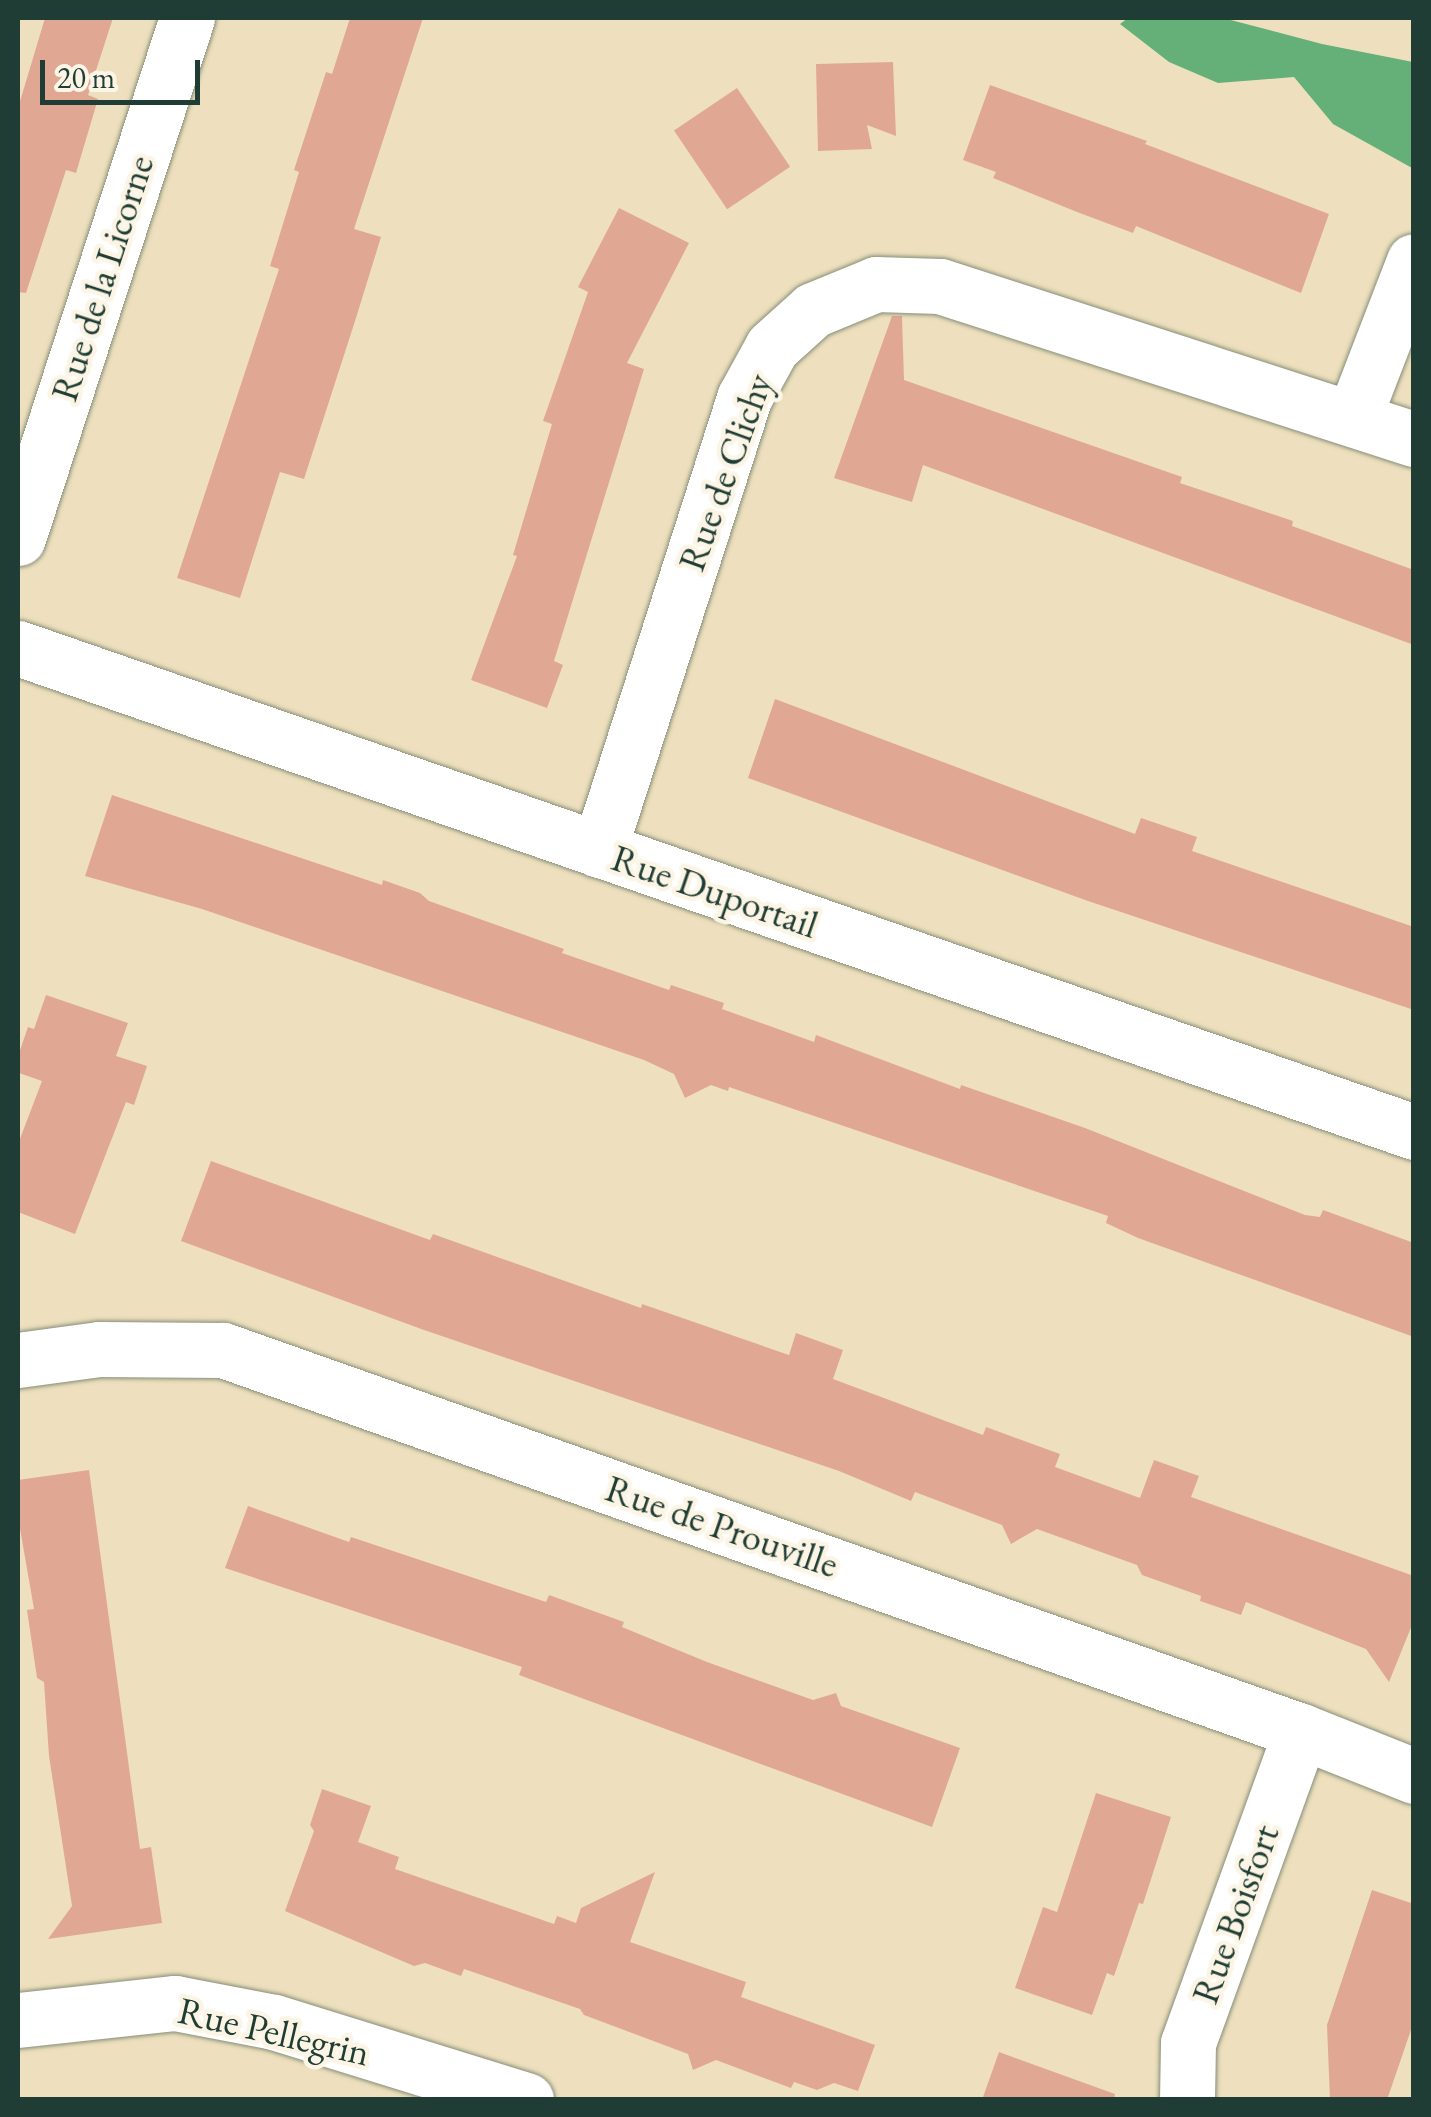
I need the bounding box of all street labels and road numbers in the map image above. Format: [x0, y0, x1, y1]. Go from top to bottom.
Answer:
street label: Rue de la Licorne [41, 149, 163, 407]
street label: Rue de Clichy [668, 367, 782, 577]
street label: Rue Duportail [606, 834, 824, 948]
street label: Rue de Prouville [600, 1465, 844, 1587]
street label: Rue Boisfort [1182, 1818, 1288, 2010]
street label: Rue Pellegrin [174, 1987, 374, 2075]

